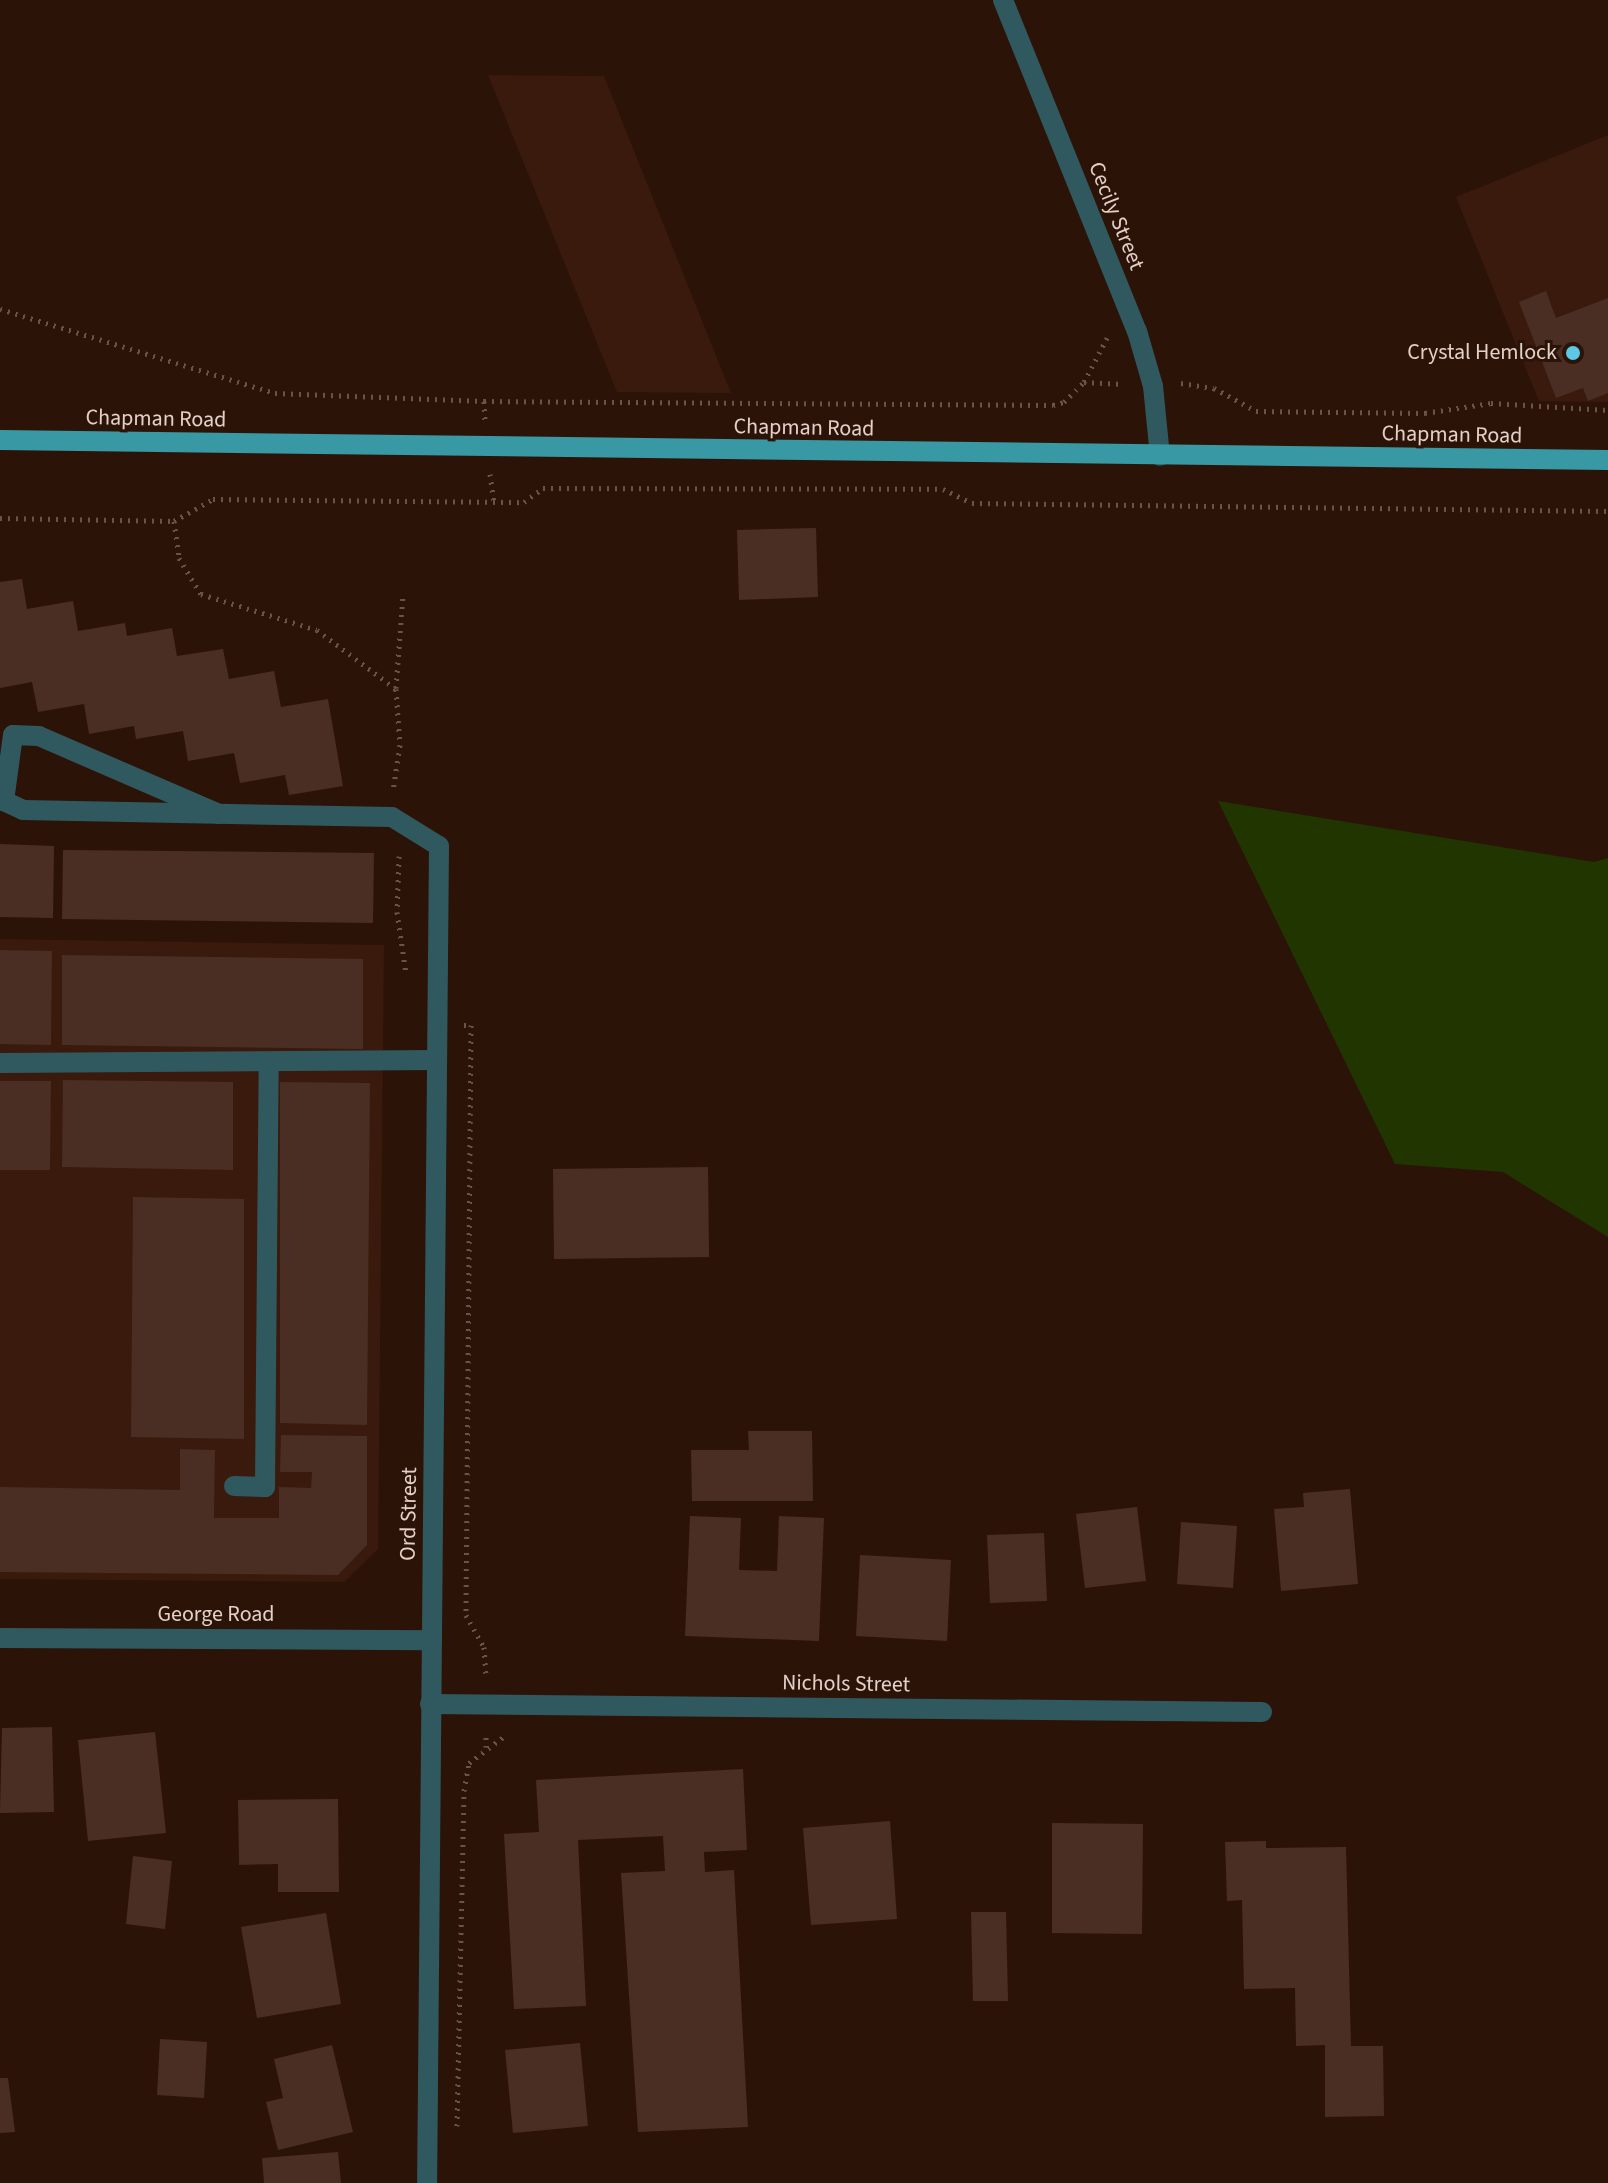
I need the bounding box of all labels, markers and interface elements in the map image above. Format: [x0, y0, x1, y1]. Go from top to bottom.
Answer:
street label: Cecily Street [1082, 158, 1150, 274]
place label: Crystal Hemlock [1407, 340, 1557, 366]
marker: Crystal Hemlock [1564, 344, 1582, 362]
street label: Chapman Road [85, 405, 227, 433]
street label: Chapman Road [733, 414, 875, 442]
street label: Chapman Road [1381, 421, 1523, 449]
street label: Ord Street [395, 1467, 423, 1561]
street label: George Road [157, 1602, 275, 1628]
street label: Nichols Street [782, 1670, 910, 1698]

